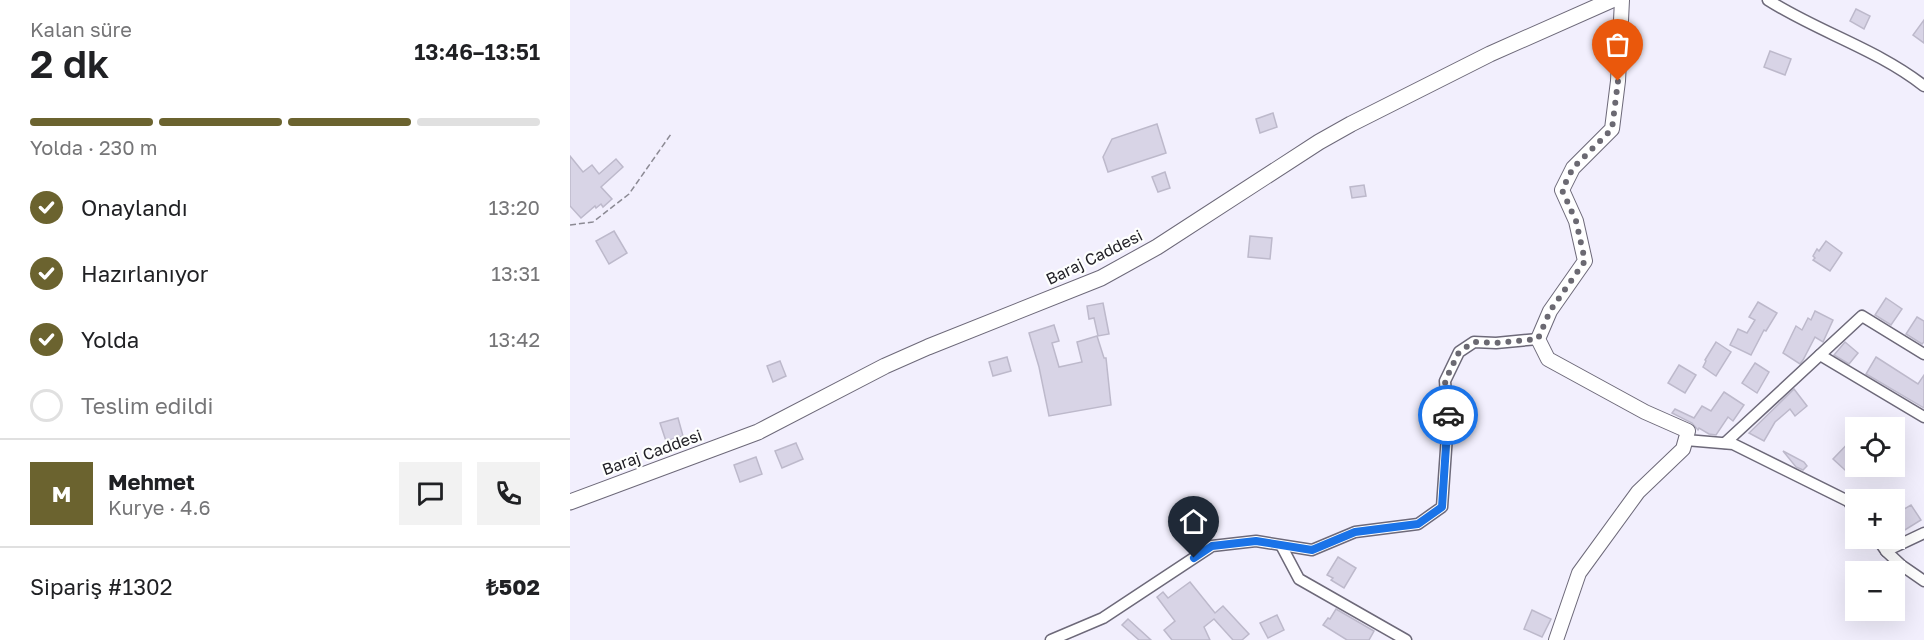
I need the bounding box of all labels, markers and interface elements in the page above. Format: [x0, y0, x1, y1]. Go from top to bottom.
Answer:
text: Kalan süre [30, 17, 132, 41]
pin [1592, 19, 1643, 81]
icon: bag [1601, 28, 1634, 61]
text: 13:46–13:51 [414, 38, 540, 65]
text: 2 dk [30, 40, 110, 87]
text: Yolda · 230 m [30, 135, 157, 159]
icon: check [30, 191, 63, 224]
text: Onaylandı [81, 194, 188, 221]
text: 13:20 [489, 195, 540, 219]
street label: Baraj Caddesi [1043, 225, 1145, 289]
icon: check [30, 257, 63, 290]
text: Hazırlanıyor [81, 260, 208, 287]
text: 13:31 [491, 261, 540, 285]
icon: check [30, 323, 63, 356]
text: Yolda [81, 326, 139, 353]
text: 13:42 [489, 327, 540, 351]
courier [1418, 385, 1478, 445]
text: Teslim edildi [81, 392, 213, 419]
icon: car [1432, 399, 1465, 432]
map controls [1845, 417, 1905, 621]
button: locate [1845, 417, 1905, 477]
street label: Baraj Caddesi [599, 425, 705, 479]
button: chat [399, 462, 462, 525]
button: phone [477, 462, 540, 525]
text: Mehmet [108, 468, 195, 495]
text: M [52, 480, 71, 507]
button: + [1845, 489, 1905, 549]
text: Kurye · 4.6 [108, 495, 211, 519]
pin [1168, 496, 1219, 558]
icon: home [1177, 505, 1210, 538]
button: − [1845, 561, 1905, 621]
text: Sipariş #1302 [30, 573, 172, 600]
text: ₺502 [486, 573, 540, 600]

